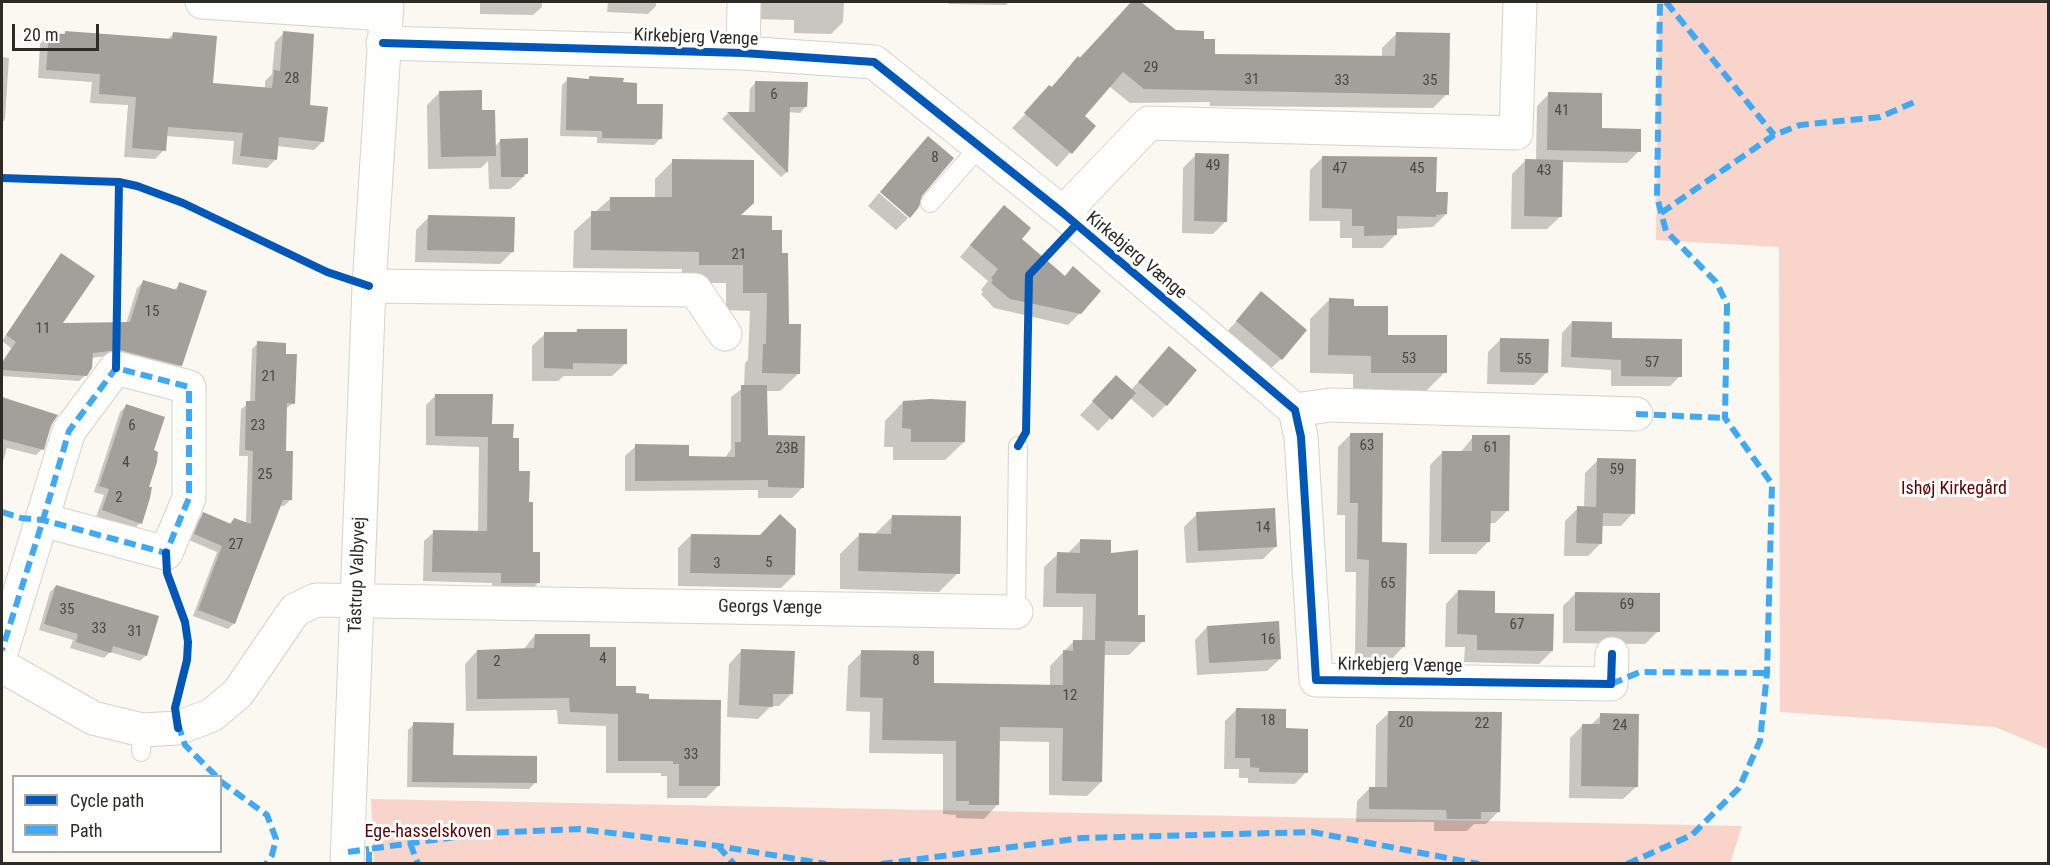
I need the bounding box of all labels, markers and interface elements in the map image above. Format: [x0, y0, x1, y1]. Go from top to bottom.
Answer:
scale bar [15, 12, 102, 50]
text: 20 m [23, 24, 58, 45]
street label: Kirkebjerg Vænge [633, 25, 759, 51]
house number: 29 [1144, 59, 1158, 77]
house number: 28 [285, 70, 299, 88]
house number: 31 [1245, 71, 1259, 89]
house number: 33 [1335, 72, 1349, 90]
house number: 35 [1423, 72, 1437, 90]
house number: 6 [770, 86, 778, 104]
house number: 41 [1555, 102, 1569, 120]
house number: 8 [931, 149, 939, 167]
house number: 49 [1206, 157, 1220, 175]
house number: 47 [1333, 160, 1347, 178]
house number: 45 [1410, 160, 1424, 178]
house number: 43 [1537, 162, 1551, 180]
street label: Kirkebjerg Vænge [1081, 208, 1191, 304]
house number: 21 [732, 246, 746, 264]
house number: 15 [145, 303, 159, 321]
house number: 11 [36, 320, 50, 338]
house number: 53 [1402, 350, 1416, 368]
house number: 55 [1517, 351, 1531, 369]
house number: 57 [1645, 354, 1659, 372]
house number: 21 [262, 368, 276, 386]
house number: 6 [128, 417, 136, 435]
house number: 23 [251, 417, 265, 435]
house number: 63 [1360, 437, 1374, 455]
house number: 61 [1484, 439, 1498, 457]
house number: 23B [776, 440, 798, 458]
house number: 4 [122, 454, 130, 472]
house number: 59 [1610, 461, 1624, 479]
house number: 25 [258, 466, 272, 484]
park label: Ishøj Kirkegård [1901, 478, 2007, 500]
house number: 2 [115, 489, 123, 507]
street label: Tåstrup Valbyvej [345, 516, 371, 634]
house number: 14 [1256, 519, 1270, 537]
house number: 27 [229, 536, 243, 554]
house number: 5 [765, 554, 773, 572]
house number: 3 [713, 555, 721, 573]
house number: 65 [1381, 575, 1395, 593]
street label: Georgs Vænge [718, 596, 822, 620]
house number: 69 [1620, 596, 1634, 614]
house number: 35 [60, 601, 74, 619]
house number: 67 [1510, 616, 1524, 634]
house number: 33 [92, 620, 106, 638]
house number: 31 [128, 623, 142, 641]
house number: 16 [1261, 631, 1275, 649]
house number: 4 [599, 650, 607, 668]
house number: 8 [912, 652, 920, 670]
house number: 2 [493, 653, 501, 671]
street label: Kirkebjerg Vænge [1337, 654, 1463, 678]
house number: 12 [1063, 687, 1077, 705]
house number: 18 [1261, 712, 1275, 730]
house number: 20 [1399, 714, 1413, 732]
house number: 22 [1475, 715, 1489, 733]
house number: 24 [1613, 717, 1627, 735]
house number: 33 [684, 746, 698, 764]
legend [12, 775, 222, 853]
text: Cycle path [70, 790, 144, 811]
text: Path [70, 820, 103, 841]
park label: Ege-hasselskoven [365, 821, 491, 843]

